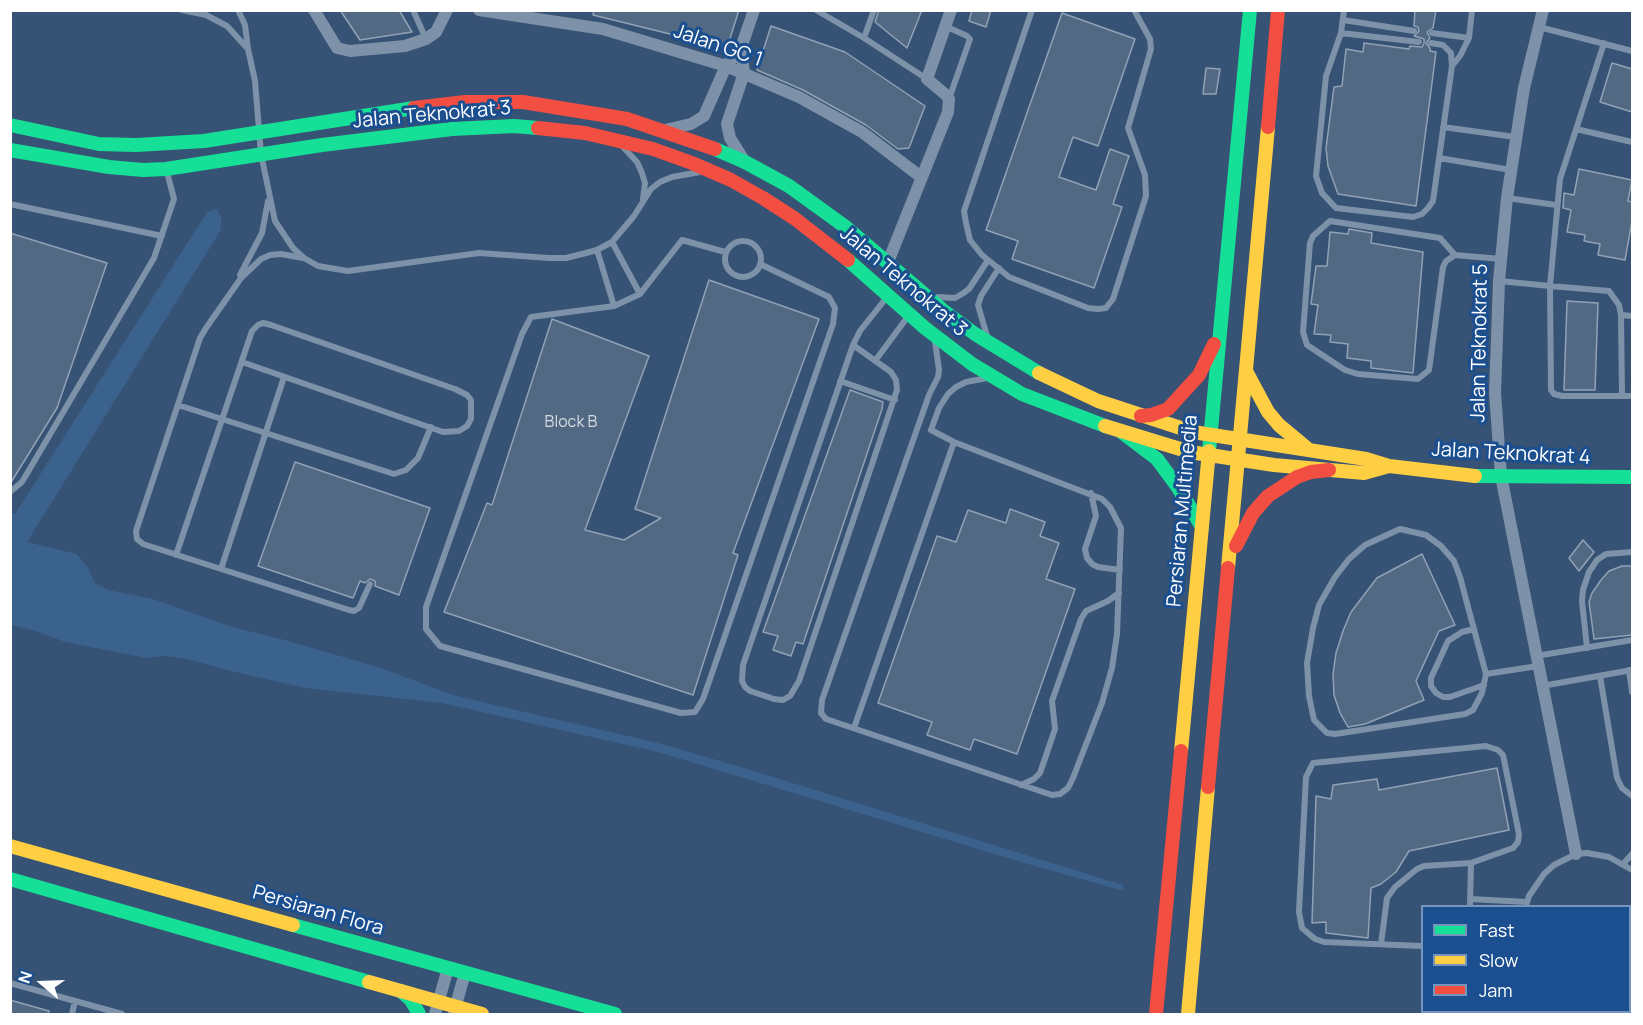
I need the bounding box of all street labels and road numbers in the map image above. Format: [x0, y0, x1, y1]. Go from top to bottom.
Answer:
street label: Jalan GC 1 [670, 20, 766, 72]
street label: Jalan Teknokrat 3 [352, 96, 512, 134]
street label: Jalan Teknokrat 3 [835, 222, 971, 342]
street label: Jalan Teknokrat 5 [1467, 263, 1493, 423]
street label: Persiaran Multimedia [1163, 414, 1203, 608]
street label: Jalan Teknokrat 4 [1431, 438, 1591, 470]
street label: Persiaran Flora [250, 881, 386, 941]

